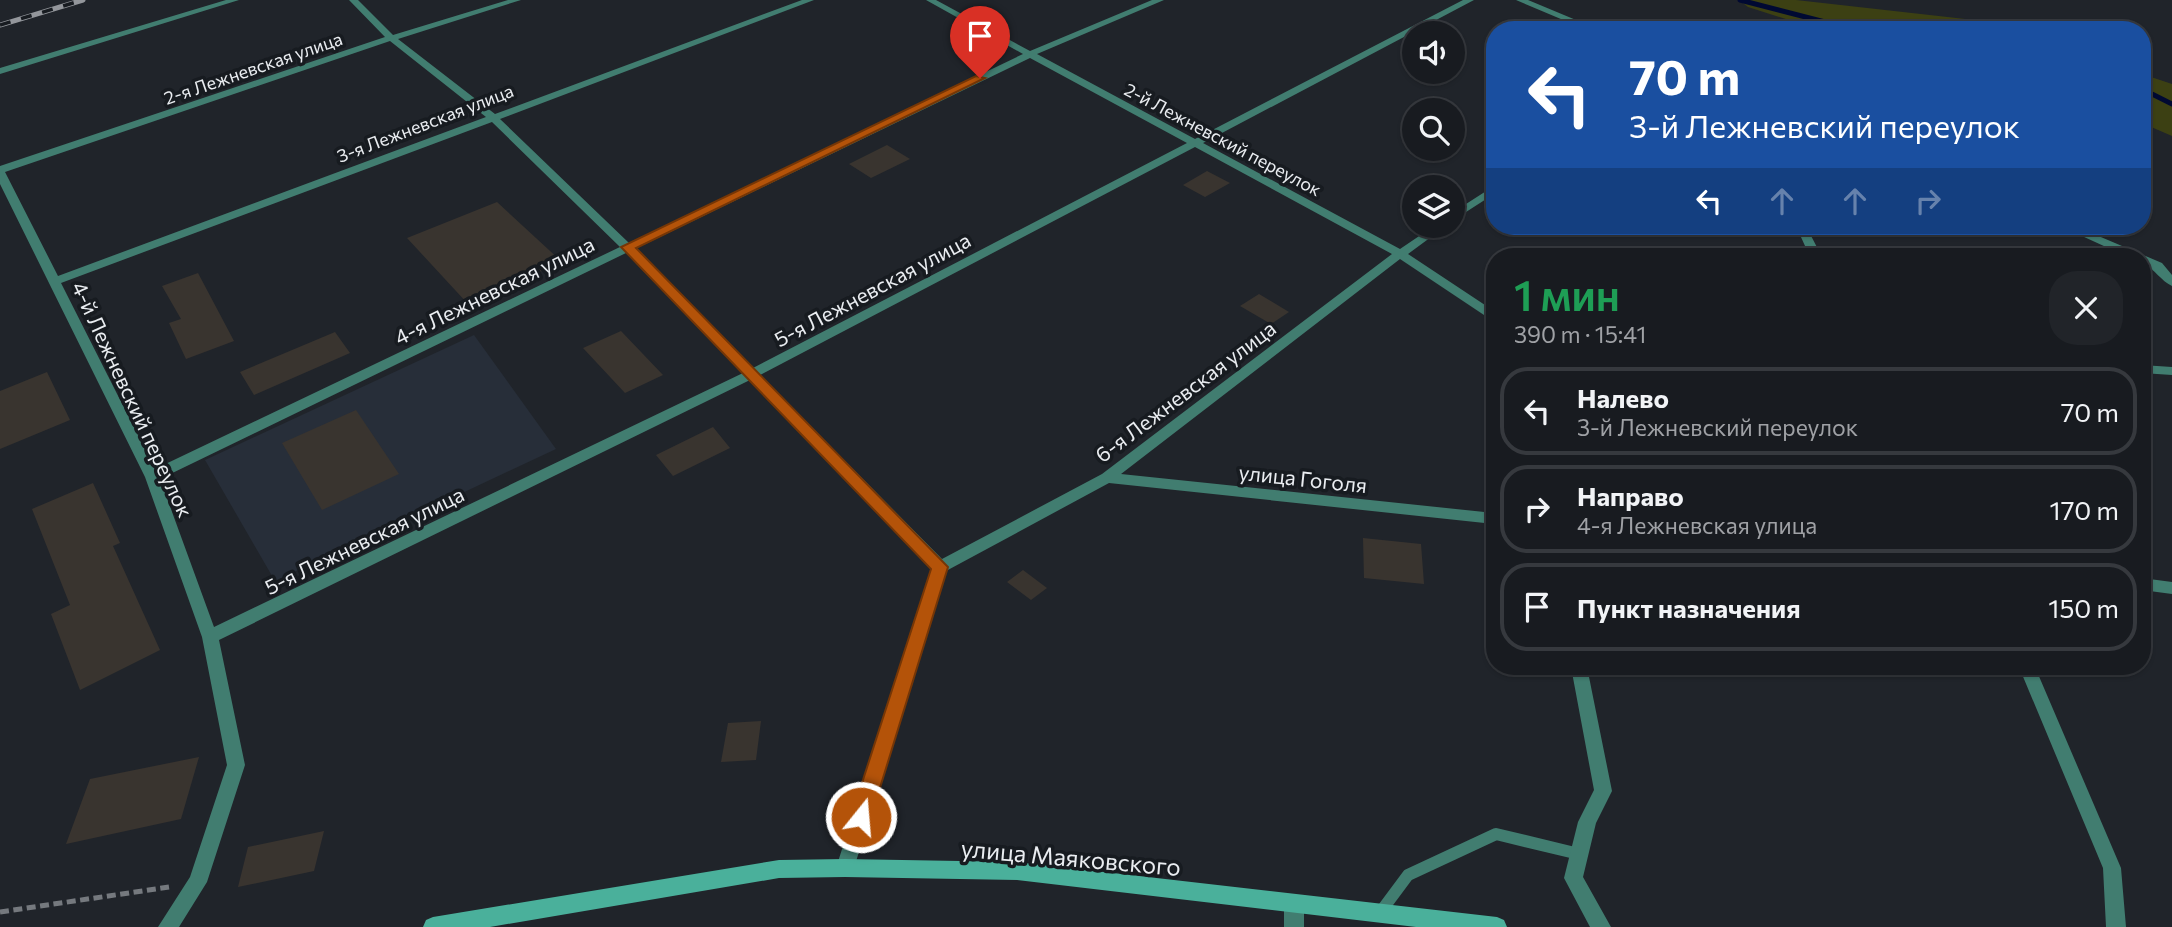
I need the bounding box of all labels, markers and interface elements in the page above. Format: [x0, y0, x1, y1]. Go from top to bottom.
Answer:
pin [950, 6, 1010, 78]
icon: arrive [961, 17, 999, 55]
map controls [1402, 21, 1465, 238]
button: sound [1402, 21, 1465, 84]
street label: 2-я Лежневская улица [161, 27, 345, 109]
text: 70 m [1629, 45, 1740, 105]
icon: left [1514, 49, 1605, 140]
street label: 2-й Лежневский переулок [1121, 78, 1325, 200]
street label: 3-я Лежневская улица [334, 79, 516, 167]
button: search [1402, 98, 1465, 161]
text: 3-й Лежневский переулок [1629, 105, 2020, 145]
button: layers [1402, 175, 1465, 238]
icon: left [1690, 182, 1728, 220]
icon: ahead [1763, 182, 1801, 220]
icon: ahead [1836, 182, 1874, 220]
icon: right [1909, 182, 1947, 220]
street label: 5-я Лежневская улица [770, 227, 974, 351]
street label: 4-я Лежневская улица [390, 231, 598, 349]
text: 1 мин [1514, 268, 1620, 320]
button: close [2049, 271, 2123, 345]
street label: 4-й Лежневский переулок [67, 277, 199, 521]
street label: 6-я Лежневская улица [1090, 315, 1280, 467]
text: 390 m · 15:41 [1514, 320, 1646, 348]
text: Налево [1577, 382, 1669, 413]
icon: left [1518, 392, 1556, 430]
text: 70 m [2061, 396, 2119, 427]
text: 3-й Лежневский переулок [1577, 413, 1858, 441]
street label: улица Гоголя [1238, 459, 1368, 497]
text: Направо [1577, 480, 1684, 511]
street label: 5-я Лежневская улица [260, 481, 468, 599]
icon: right [1518, 490, 1556, 528]
text: 170 m [2050, 494, 2119, 525]
text: 4-я Лежневская улица [1577, 511, 1817, 539]
icon: arrive [1518, 588, 1556, 626]
text: Пункт назначения [1577, 592, 1801, 623]
text: 150 m [2048, 592, 2119, 623]
position arrow [824, 780, 898, 854]
street label: улица Маяковского [960, 833, 1182, 881]

